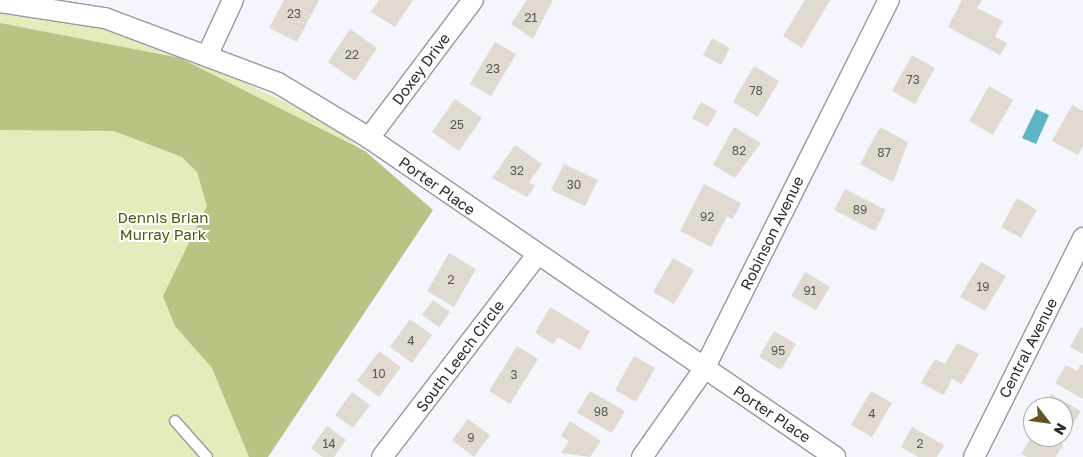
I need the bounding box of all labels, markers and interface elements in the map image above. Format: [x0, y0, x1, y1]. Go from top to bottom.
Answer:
house number: 23 [287, 7, 301, 21]
house number: 21 [525, 11, 537, 25]
street label: Doxey Drive [388, 30, 454, 108]
house number: 22 [345, 48, 359, 62]
house number: 23 [486, 62, 500, 76]
house number: 73 [906, 73, 920, 87]
house number: 78 [749, 84, 763, 98]
house number: 25 [450, 118, 464, 132]
house number: 82 [732, 144, 746, 158]
house number: 87 [877, 146, 891, 160]
street label: Porter Place [395, 153, 479, 219]
house number: 32 [510, 164, 524, 178]
street label: Robinson Avenue [737, 173, 807, 293]
house number: 30 [567, 178, 581, 192]
house number: 89 [853, 203, 867, 217]
park label: Dennis Brian Murray Park [118, 208, 208, 243]
house number: 92 [700, 210, 714, 224]
house number: 2 [448, 273, 454, 287]
house number: 19 [976, 280, 990, 294]
house number: 91 [803, 284, 817, 298]
street label: Central Avenue [995, 295, 1061, 401]
street label: South Leech Circle [412, 297, 508, 415]
house number: 4 [407, 334, 415, 348]
house number: 95 [771, 344, 785, 358]
house number: 10 [372, 367, 386, 381]
house number: 3 [510, 368, 518, 382]
street label: Porter Place [730, 382, 814, 446]
north arrow [1023, 397, 1073, 447]
house number: 98 [594, 405, 608, 419]
house number: 4 [868, 407, 876, 421]
text: N [1051, 420, 1071, 438]
house number: 9 [467, 431, 475, 445]
house number: 14 [322, 437, 336, 451]
house number: 2 [917, 437, 923, 451]

